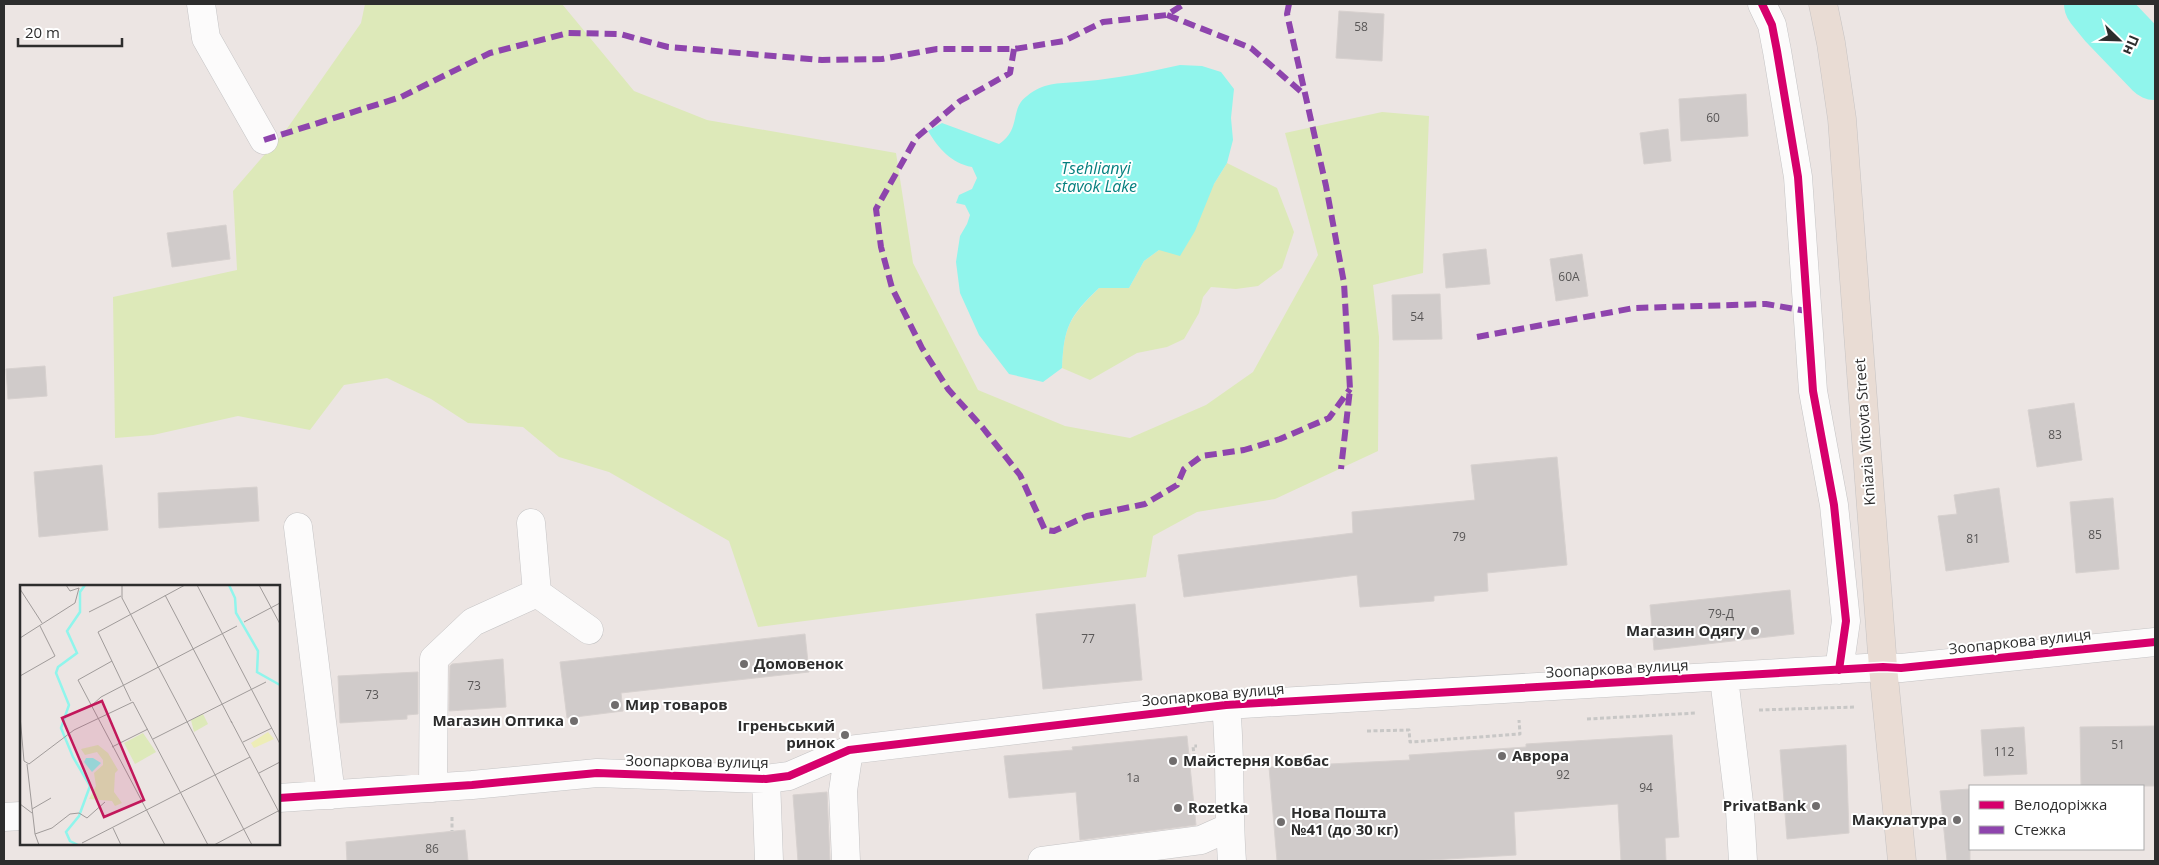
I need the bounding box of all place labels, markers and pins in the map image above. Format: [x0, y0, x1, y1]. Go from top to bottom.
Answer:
place label: Магазин Одягу [1626, 620, 1745, 640]
marker: Магазин Одягу [1749, 625, 1761, 637]
place label: Домовенок [754, 653, 844, 673]
marker: Домовенок [738, 658, 750, 670]
place label: Мир товаров [625, 694, 728, 714]
marker: Мир товаров [609, 699, 621, 711]
place label: Магазин Оптика [432, 710, 564, 730]
marker: Магазин Оптика [568, 715, 580, 727]
place label: Ігреньський ринок [738, 715, 836, 752]
marker: Ігреньський ринок [839, 729, 851, 741]
place label: Аврора [1512, 745, 1569, 765]
place label: Майстерня Ковбас [1183, 750, 1329, 770]
marker: Аврора [1496, 750, 1508, 762]
marker: Майстерня Ковбас [1167, 755, 1179, 767]
place label: PrivatBank [1723, 795, 1807, 815]
place label: Rozetka [1188, 797, 1248, 817]
marker: PrivatBank [1810, 800, 1822, 812]
marker: Rozetka [1172, 802, 1184, 814]
place label: Нова Пошта №41 (до 30 кг) [1291, 802, 1398, 839]
place label: Макулатура [1852, 809, 1947, 829]
marker: Макулатура [1951, 814, 1963, 826]
marker: Нова Пошта №41 (до 30 кг) [1275, 816, 1287, 828]

